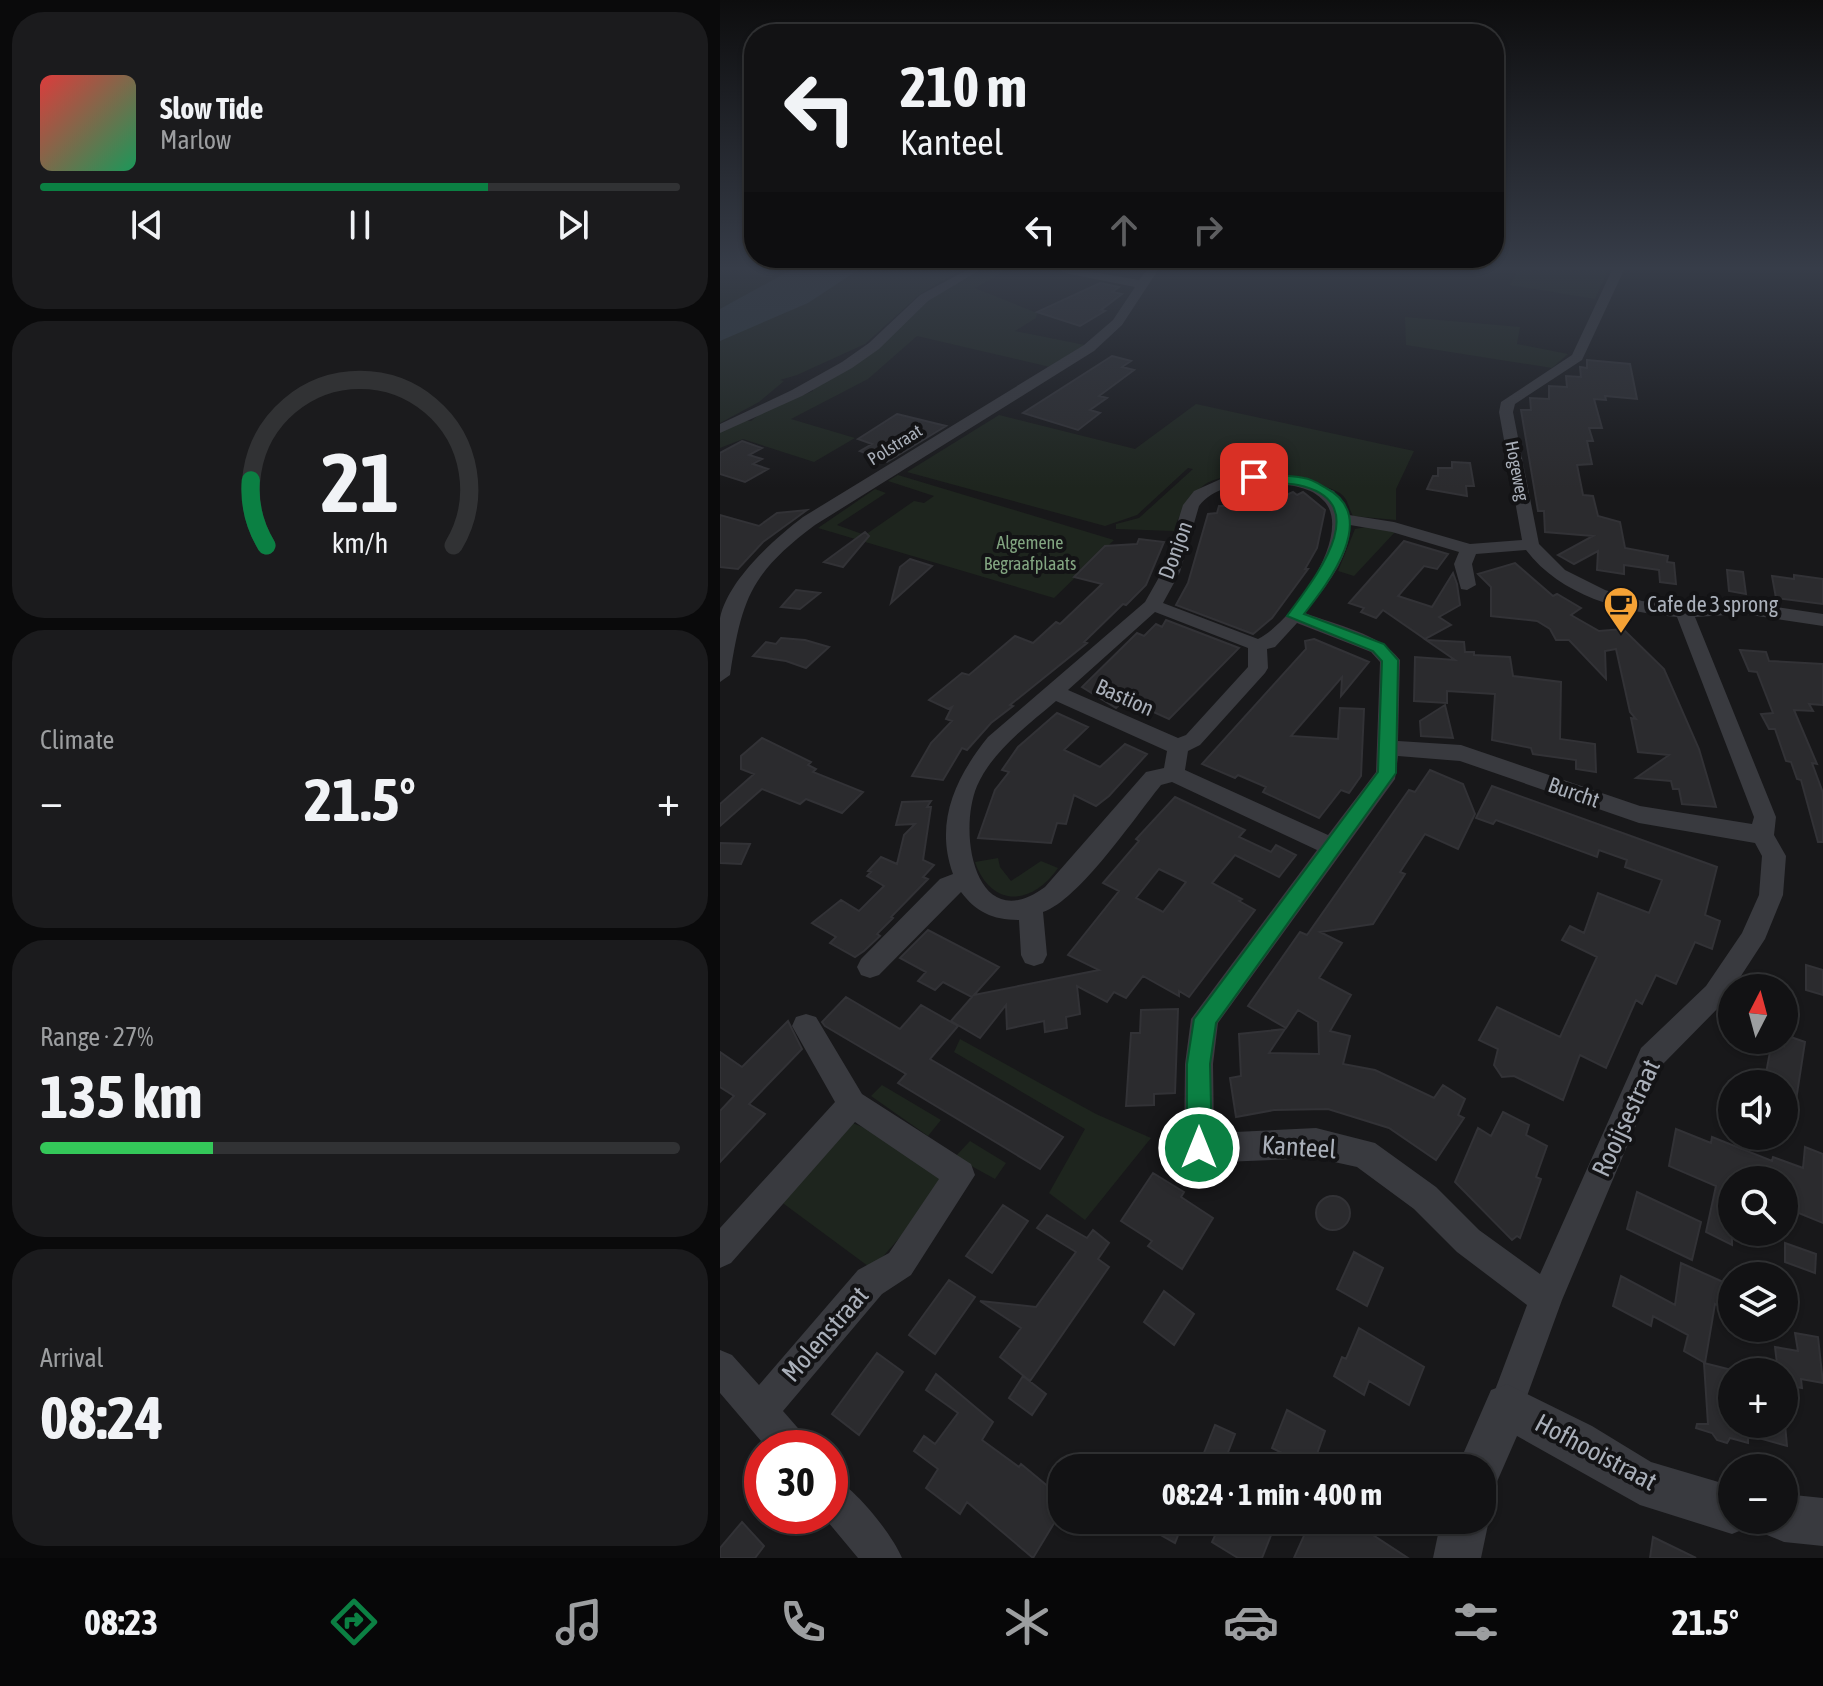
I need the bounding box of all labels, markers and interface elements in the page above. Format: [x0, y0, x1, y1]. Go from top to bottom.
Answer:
text: 210 m [900, 55, 1027, 119]
icon: left [768, 56, 872, 160]
text: Slow Tide [160, 91, 263, 125]
text: Kanteel [900, 121, 1003, 163]
text: Marlow [160, 125, 231, 155]
icon: previous [125, 203, 169, 247]
icon: pause [338, 203, 382, 247]
icon: next [551, 203, 595, 247]
icon: left [1018, 208, 1062, 252]
icon: ahead [1102, 208, 1146, 252]
icon: right [1186, 208, 1230, 252]
street label: Polstraat [864, 420, 926, 469]
text: 21 [321, 433, 399, 529]
street label: Hogeweg [1501, 439, 1534, 503]
pin [1220, 443, 1288, 511]
icon: arrive [1232, 455, 1276, 499]
street label: Donjon [1153, 518, 1197, 582]
text: km/h [332, 526, 388, 559]
park label: Algemene Begraafplaats [984, 532, 1076, 574]
cafe icon: Cafe de 3 sprong [1602, 585, 1640, 635]
place label: Cafe de 3 sprong [1647, 591, 1779, 617]
street label: Bastion [1092, 673, 1158, 721]
text: Climate [40, 725, 114, 755]
text: 21.5° [304, 765, 416, 834]
street label: Burcht [1545, 771, 1603, 813]
text: − [40, 775, 63, 825]
text: + [657, 775, 680, 825]
north arrow [1718, 974, 1798, 1054]
map controls [1718, 974, 1798, 1534]
text: Range · 27% [40, 1022, 153, 1052]
street label: Rooijsestraat [1586, 1055, 1666, 1181]
text: 135 km [40, 1062, 202, 1131]
button: sound [1718, 1070, 1798, 1150]
position arrow [1157, 1106, 1241, 1190]
street label: Kanteel [1261, 1129, 1337, 1165]
button: search [1718, 1166, 1798, 1246]
button: layers [1718, 1262, 1798, 1342]
street label: Molenstraat [776, 1280, 874, 1388]
text: Arrival [40, 1343, 104, 1373]
button: + [1718, 1358, 1798, 1438]
text: 08:24 [40, 1383, 163, 1452]
street label: Hofhooistraat [1530, 1408, 1662, 1496]
speed limit sign: 30 [744, 1430, 848, 1534]
button: − [1718, 1454, 1798, 1534]
text: 08:24 · 1 min · 400 m [1162, 1477, 1382, 1511]
icon: directions [326, 1594, 382, 1650]
icon: music [551, 1594, 607, 1650]
icon: phone [775, 1594, 831, 1650]
icon: climate [999, 1594, 1055, 1650]
icon: car [1223, 1594, 1279, 1650]
icon: filters [1448, 1594, 1504, 1650]
text: 08:23 [84, 1601, 158, 1643]
text: 21.5° [1672, 1601, 1739, 1643]

